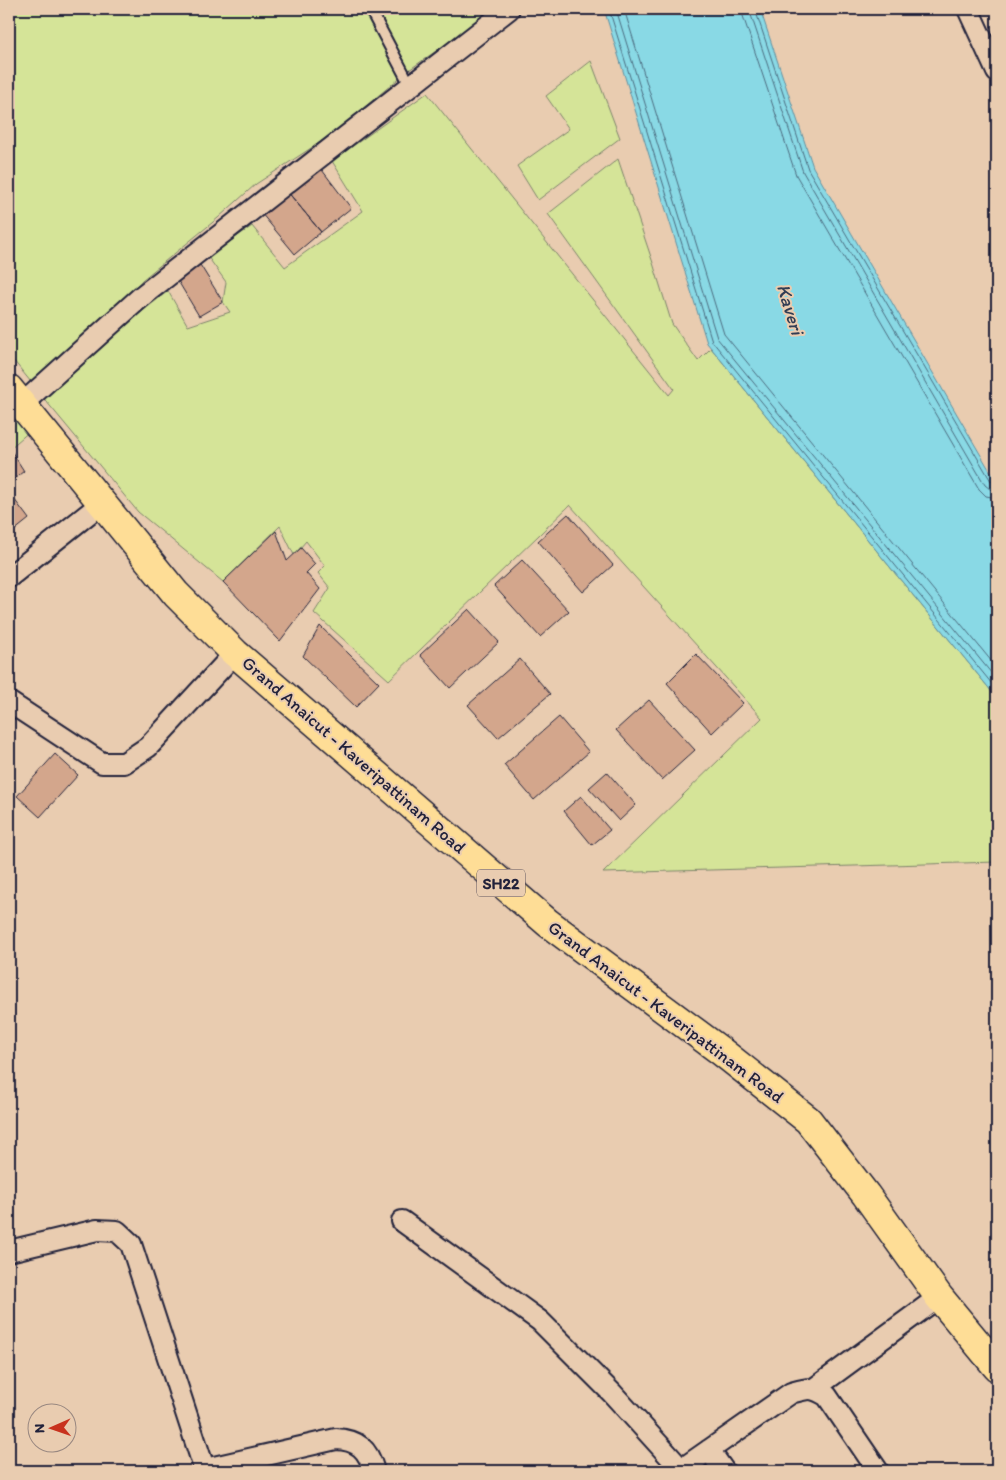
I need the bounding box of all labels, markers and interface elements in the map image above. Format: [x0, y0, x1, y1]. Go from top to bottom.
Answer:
water label: Kaveri [772, 281, 810, 339]
street label: Grand Anaicut - Kaveripattinam Road [238, 652, 471, 858]
road number: SH22 [477, 870, 525, 896]
street label: Grand Anaicut - Kaveripattinam Road [544, 916, 788, 1108]
north arrow [28, 1402, 78, 1452]
text: N [31, 1423, 48, 1433]

